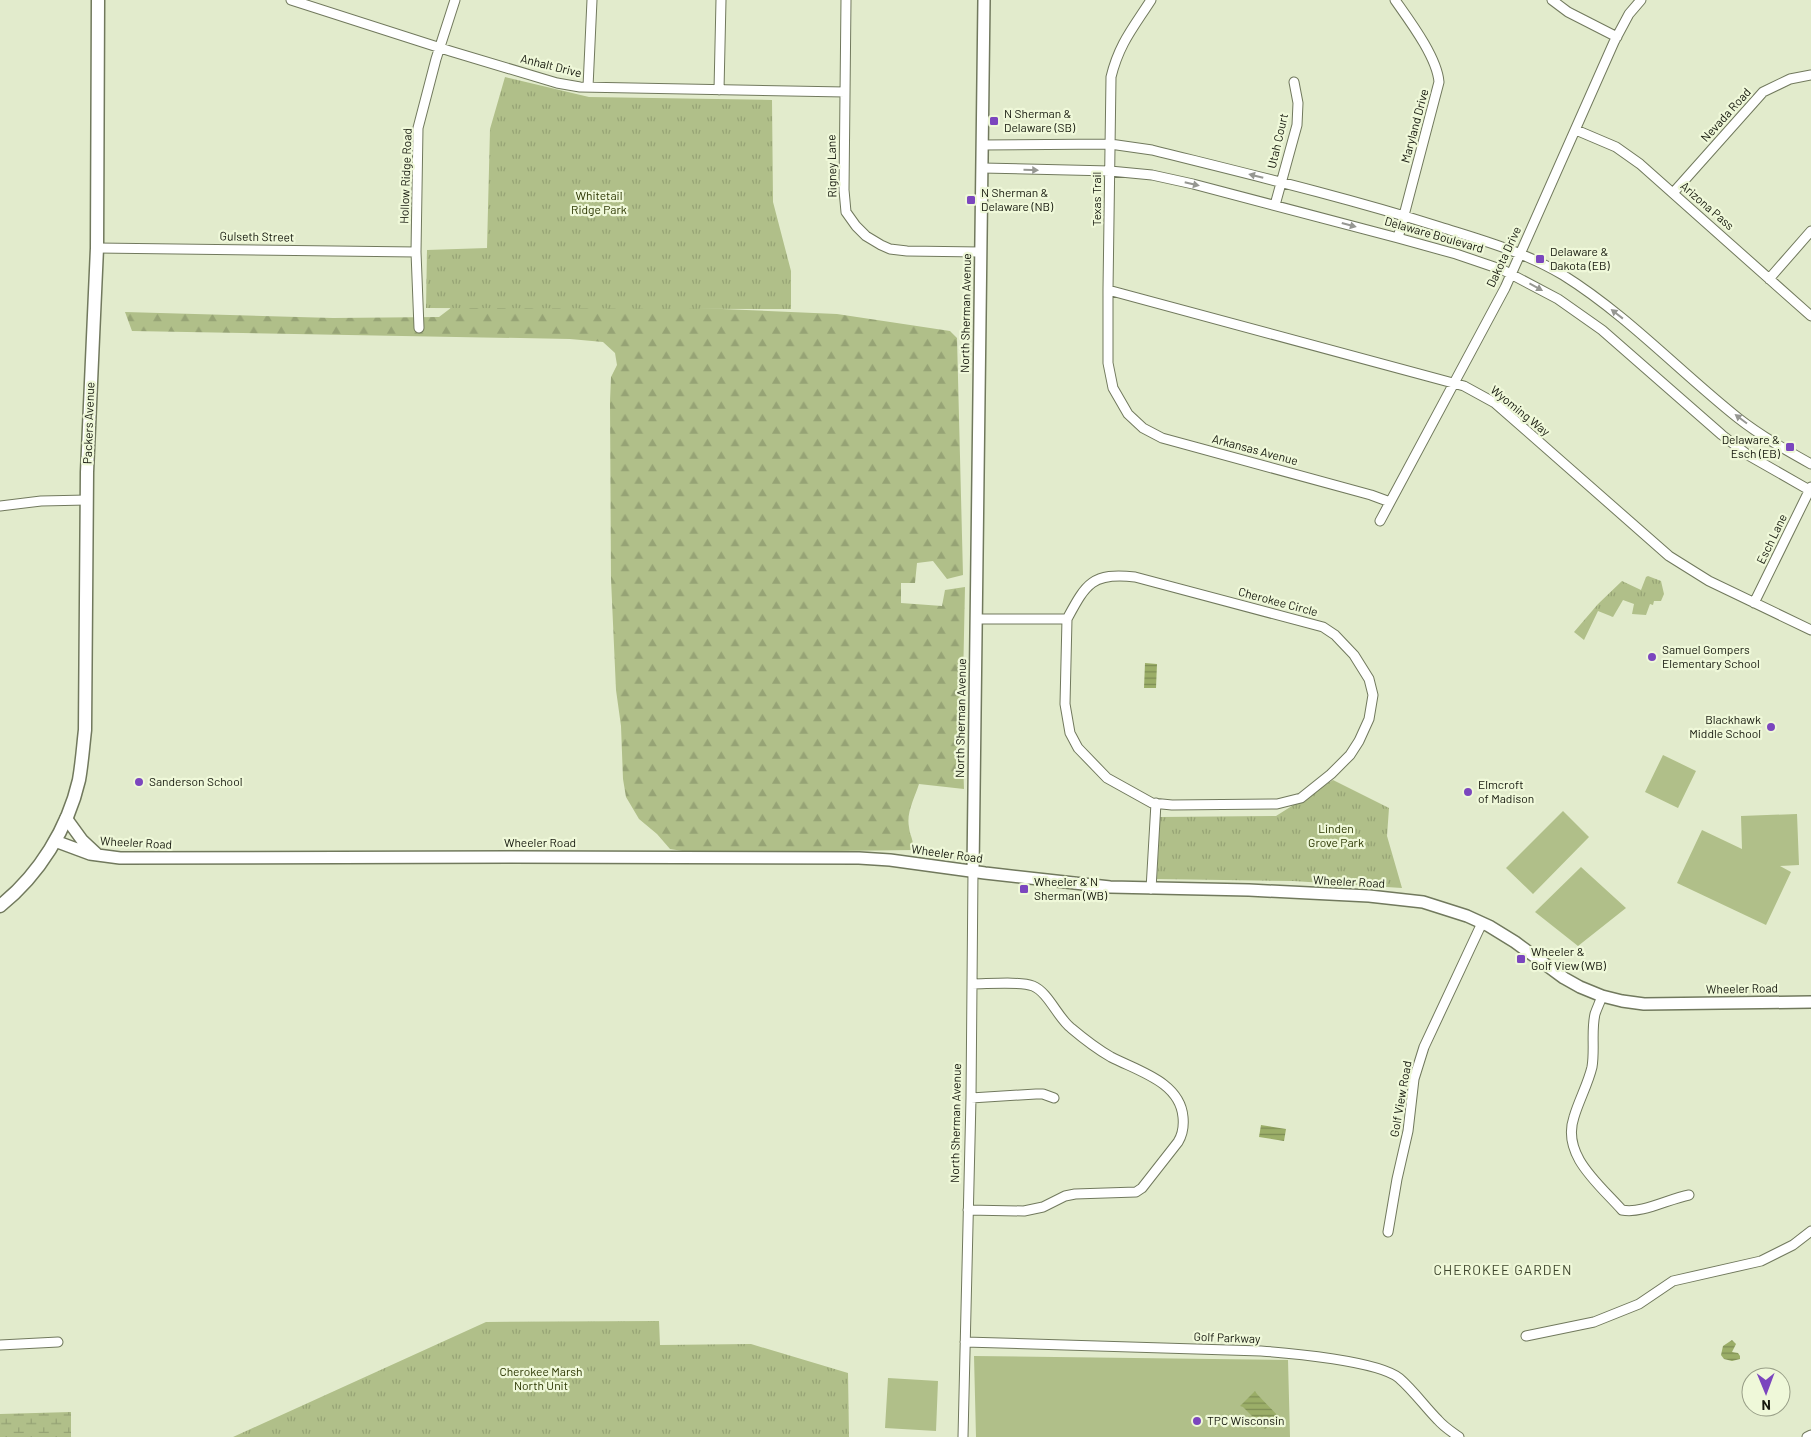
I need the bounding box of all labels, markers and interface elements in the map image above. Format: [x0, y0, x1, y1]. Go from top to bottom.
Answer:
street label: Anhalt Drive [519, 51, 583, 79]
street label: Nevada Road [1697, 85, 1753, 144]
street label: Maryland Drive [1397, 87, 1431, 164]
place label: N Sherman & Delaware (SB) [1004, 106, 1076, 134]
street label: Utah Court [1264, 112, 1290, 170]
marker: N Sherman & Delaware (SB) [988, 115, 1000, 127]
street label: Hollow Ridge Road [396, 128, 414, 224]
street label: Rigney Lane [823, 134, 839, 198]
one-way arrow [1023, 166, 1039, 174]
street label: Texas Trail [1089, 172, 1103, 226]
one-way arrow [1248, 172, 1263, 180]
street label: Arizona Pass [1678, 178, 1737, 232]
one-way arrow [1185, 180, 1200, 188]
place label: N Sherman & Delaware (NB) [981, 185, 1054, 213]
park label: Whitetail Ridge Park [571, 188, 627, 216]
marker: N Sherman & Delaware (NB) [965, 194, 977, 206]
street label: Delaware Boulevard [1383, 213, 1485, 255]
one-way arrow [1342, 221, 1357, 229]
street label: Dakota Drive [1483, 224, 1523, 289]
street label: Gulseth Street [220, 228, 294, 244]
place label: Delaware & Dakota (EB) [1550, 244, 1611, 272]
street label: North Sherman Avenue [957, 253, 973, 373]
marker: Delaware & Dakota (EB) [1534, 253, 1546, 265]
one-way arrow [1529, 283, 1543, 291]
one-way arrow [1611, 308, 1624, 319]
street label: Packers Avenue [80, 382, 96, 464]
street label: Wyoming Way [1488, 382, 1553, 439]
one-way arrow [1734, 414, 1747, 424]
street label: Arkansas Avenue [1211, 431, 1300, 467]
place label: Delaware & Esch (EB) [1722, 432, 1781, 460]
marker: Delaware & Esch (EB) [1784, 441, 1796, 453]
street label: Esch Lane [1753, 511, 1789, 566]
street label: Cherokee Circle [1237, 584, 1320, 618]
place label: Samuel Gompers Elementary School [1662, 642, 1760, 670]
marker: Samuel Gompers Elementary School [1646, 651, 1658, 663]
street label: North Sherman Avenue [952, 658, 968, 778]
place label: Blackhawk Middle School [1689, 712, 1761, 740]
marker: Blackhawk Middle School [1765, 721, 1777, 733]
place label: Sanderson School [149, 774, 242, 788]
marker: Sanderson School [133, 776, 145, 788]
place label: Elmcroft of Madison [1478, 777, 1534, 805]
marker: Elmcroft of Madison [1462, 786, 1474, 798]
park label: Linden Grove Park [1308, 821, 1364, 849]
street label: Wheeler Road [100, 833, 172, 851]
street label: Wheeler Road [504, 835, 576, 849]
street label: Wheeler Road [910, 841, 984, 865]
street label: Wheeler Road [1313, 872, 1385, 890]
place label: Wheeler & N Sherman (WB) [1034, 874, 1108, 902]
marker: Wheeler & N Sherman (WB) [1018, 883, 1030, 895]
place label: Wheeler & Golf View (WB) [1531, 944, 1607, 972]
marker: Wheeler & Golf View (WB) [1515, 953, 1527, 965]
street label: Wheeler Road [1706, 980, 1778, 996]
street label: Golf View Road [1386, 1060, 1414, 1138]
street label: North Sherman Avenue [947, 1063, 963, 1183]
district label: CHEROKEE GARDEN [1434, 1261, 1572, 1278]
street label: Golf Parkway [1193, 1329, 1261, 1345]
park label: Cherokee Marsh North Unit [499, 1364, 583, 1392]
north arrow [1741, 1367, 1791, 1417]
text: N [1761, 1397, 1771, 1414]
place label: TPC Wisconsin [1207, 1413, 1285, 1427]
marker: TPC Wisconsin [1191, 1415, 1203, 1427]

